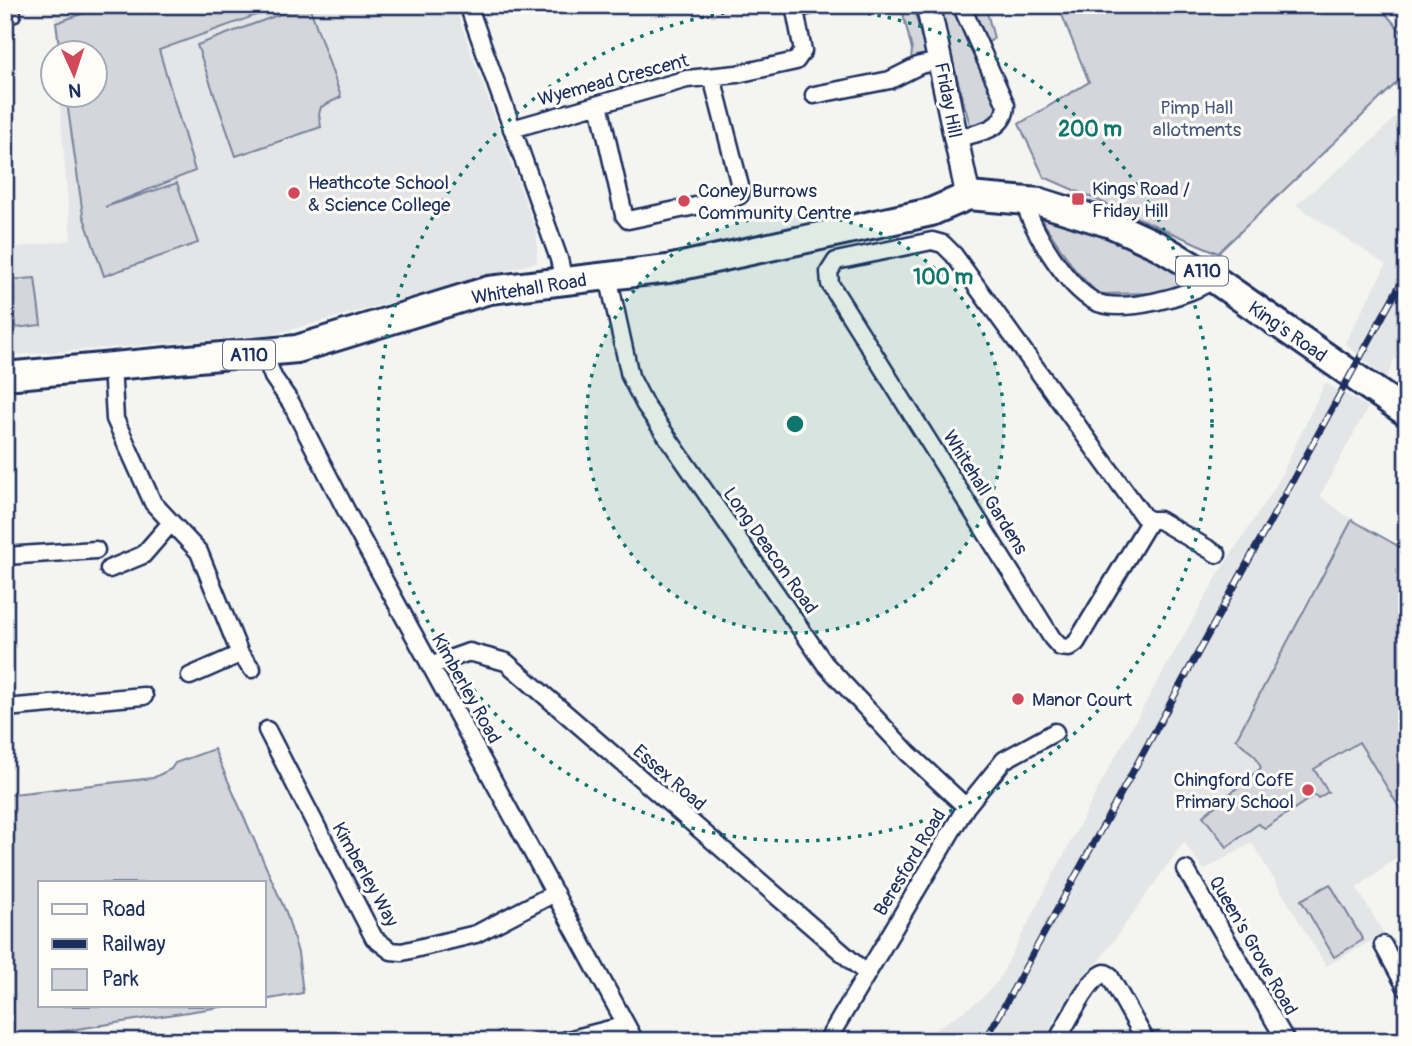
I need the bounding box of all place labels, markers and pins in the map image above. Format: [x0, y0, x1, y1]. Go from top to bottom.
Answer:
place label: Heathcote School & Science College [308, 171, 451, 217]
place label: Kings Road / Friday Hill [1092, 177, 1190, 223]
place label: Coney Burrows Community Centre [698, 179, 852, 225]
marker: Heathcote School & Science College [286, 185, 302, 201]
marker: Kings Road / Friday Hill [1070, 191, 1086, 207]
marker: Coney Burrows Community Centre [676, 193, 692, 209]
centre of rings [783, 412, 807, 436]
place label: Manor Court [1032, 688, 1132, 712]
marker: Manor Court [1010, 691, 1026, 707]
place label: Chingford CofE Primary School [1174, 768, 1294, 814]
marker: Chingford CofE Primary School [1300, 782, 1316, 798]

